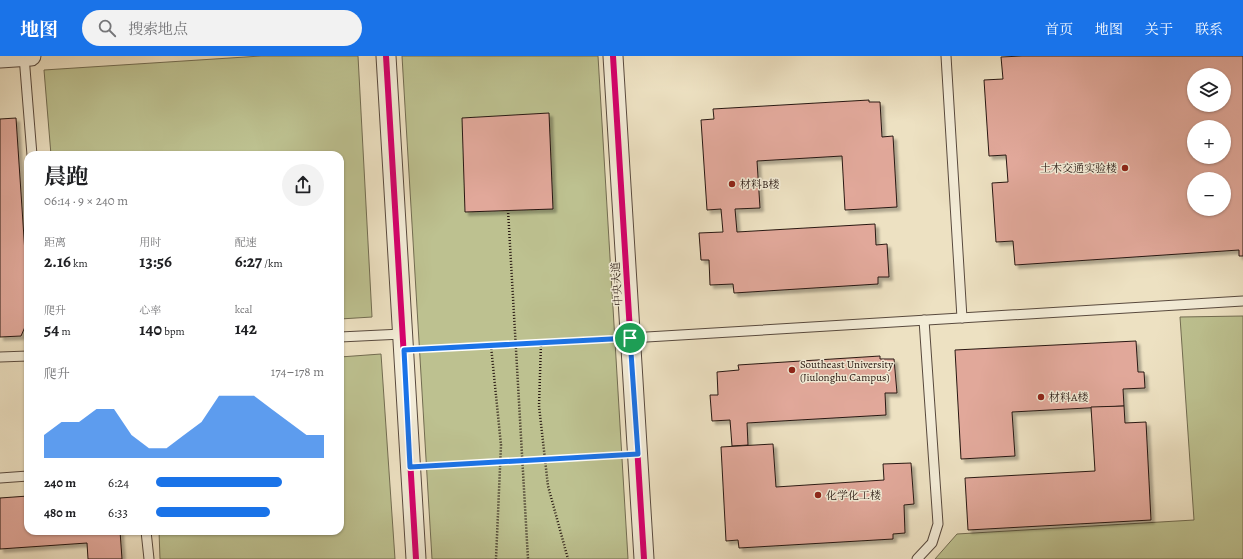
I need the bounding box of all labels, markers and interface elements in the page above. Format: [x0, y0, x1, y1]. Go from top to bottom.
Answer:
search box [82, 10, 362, 46]
text: 地图 [20, 17, 58, 43]
icon: search [96, 17, 118, 39]
text: 搜索地点 [128, 19, 188, 39]
text: 首页 [1045, 20, 1073, 39]
text: 地图 [1095, 20, 1123, 39]
text: 关于 [1145, 20, 1173, 39]
text: 联系 [1195, 20, 1223, 39]
map controls [1187, 68, 1231, 216]
button: layers [1187, 68, 1231, 112]
button: + [1187, 120, 1231, 164]
place label: 土木交通实验楼 [1040, 161, 1117, 176]
text: 晨跑 [44, 162, 88, 192]
marker: 土木交通实验楼 [1120, 163, 1130, 173]
button: share [282, 164, 324, 206]
button: − [1187, 172, 1231, 216]
place label: 材料B楼 [740, 177, 780, 192]
marker: 材料B楼 [727, 179, 737, 189]
text: 06:14 · 9 × 240 m [44, 192, 128, 209]
text: 距离 [44, 235, 66, 250]
text: 用时 [139, 235, 161, 250]
text: 配速 [235, 235, 257, 250]
text: 2.16 [44, 250, 71, 273]
text: 13:56 [139, 250, 172, 273]
text: 6:27 [235, 250, 262, 273]
text: km [71, 256, 88, 271]
text: /km [262, 256, 283, 271]
street label: 中央大道 [608, 262, 626, 306]
text: kcal [235, 302, 252, 317]
text: 爬升 [44, 303, 66, 318]
text: 心率 [139, 303, 161, 318]
text: 142 [235, 317, 257, 340]
text: 54 [44, 318, 59, 341]
text: 140 [139, 318, 162, 341]
pin [613, 321, 647, 355]
text: m [59, 324, 71, 339]
text: bpm [162, 324, 185, 339]
icon: arrive [619, 327, 641, 349]
place label: Southeast University (Jiulonghu Campus) [800, 357, 893, 385]
text: 174–178 m [271, 363, 324, 380]
text: 爬升 [44, 365, 70, 382]
marker: Southeast University (Jiulonghu Campus) [787, 365, 797, 375]
place label: 材料A楼 [1049, 390, 1088, 405]
marker: 材料A楼 [1036, 392, 1046, 402]
text: 240 m [44, 474, 76, 491]
text: 6:24 [108, 474, 129, 491]
place label: 化学化工楼 [826, 488, 881, 503]
marker: 化学化工楼 [813, 490, 823, 500]
text: 480 m [44, 504, 76, 521]
text: 6:33 [108, 504, 128, 521]

